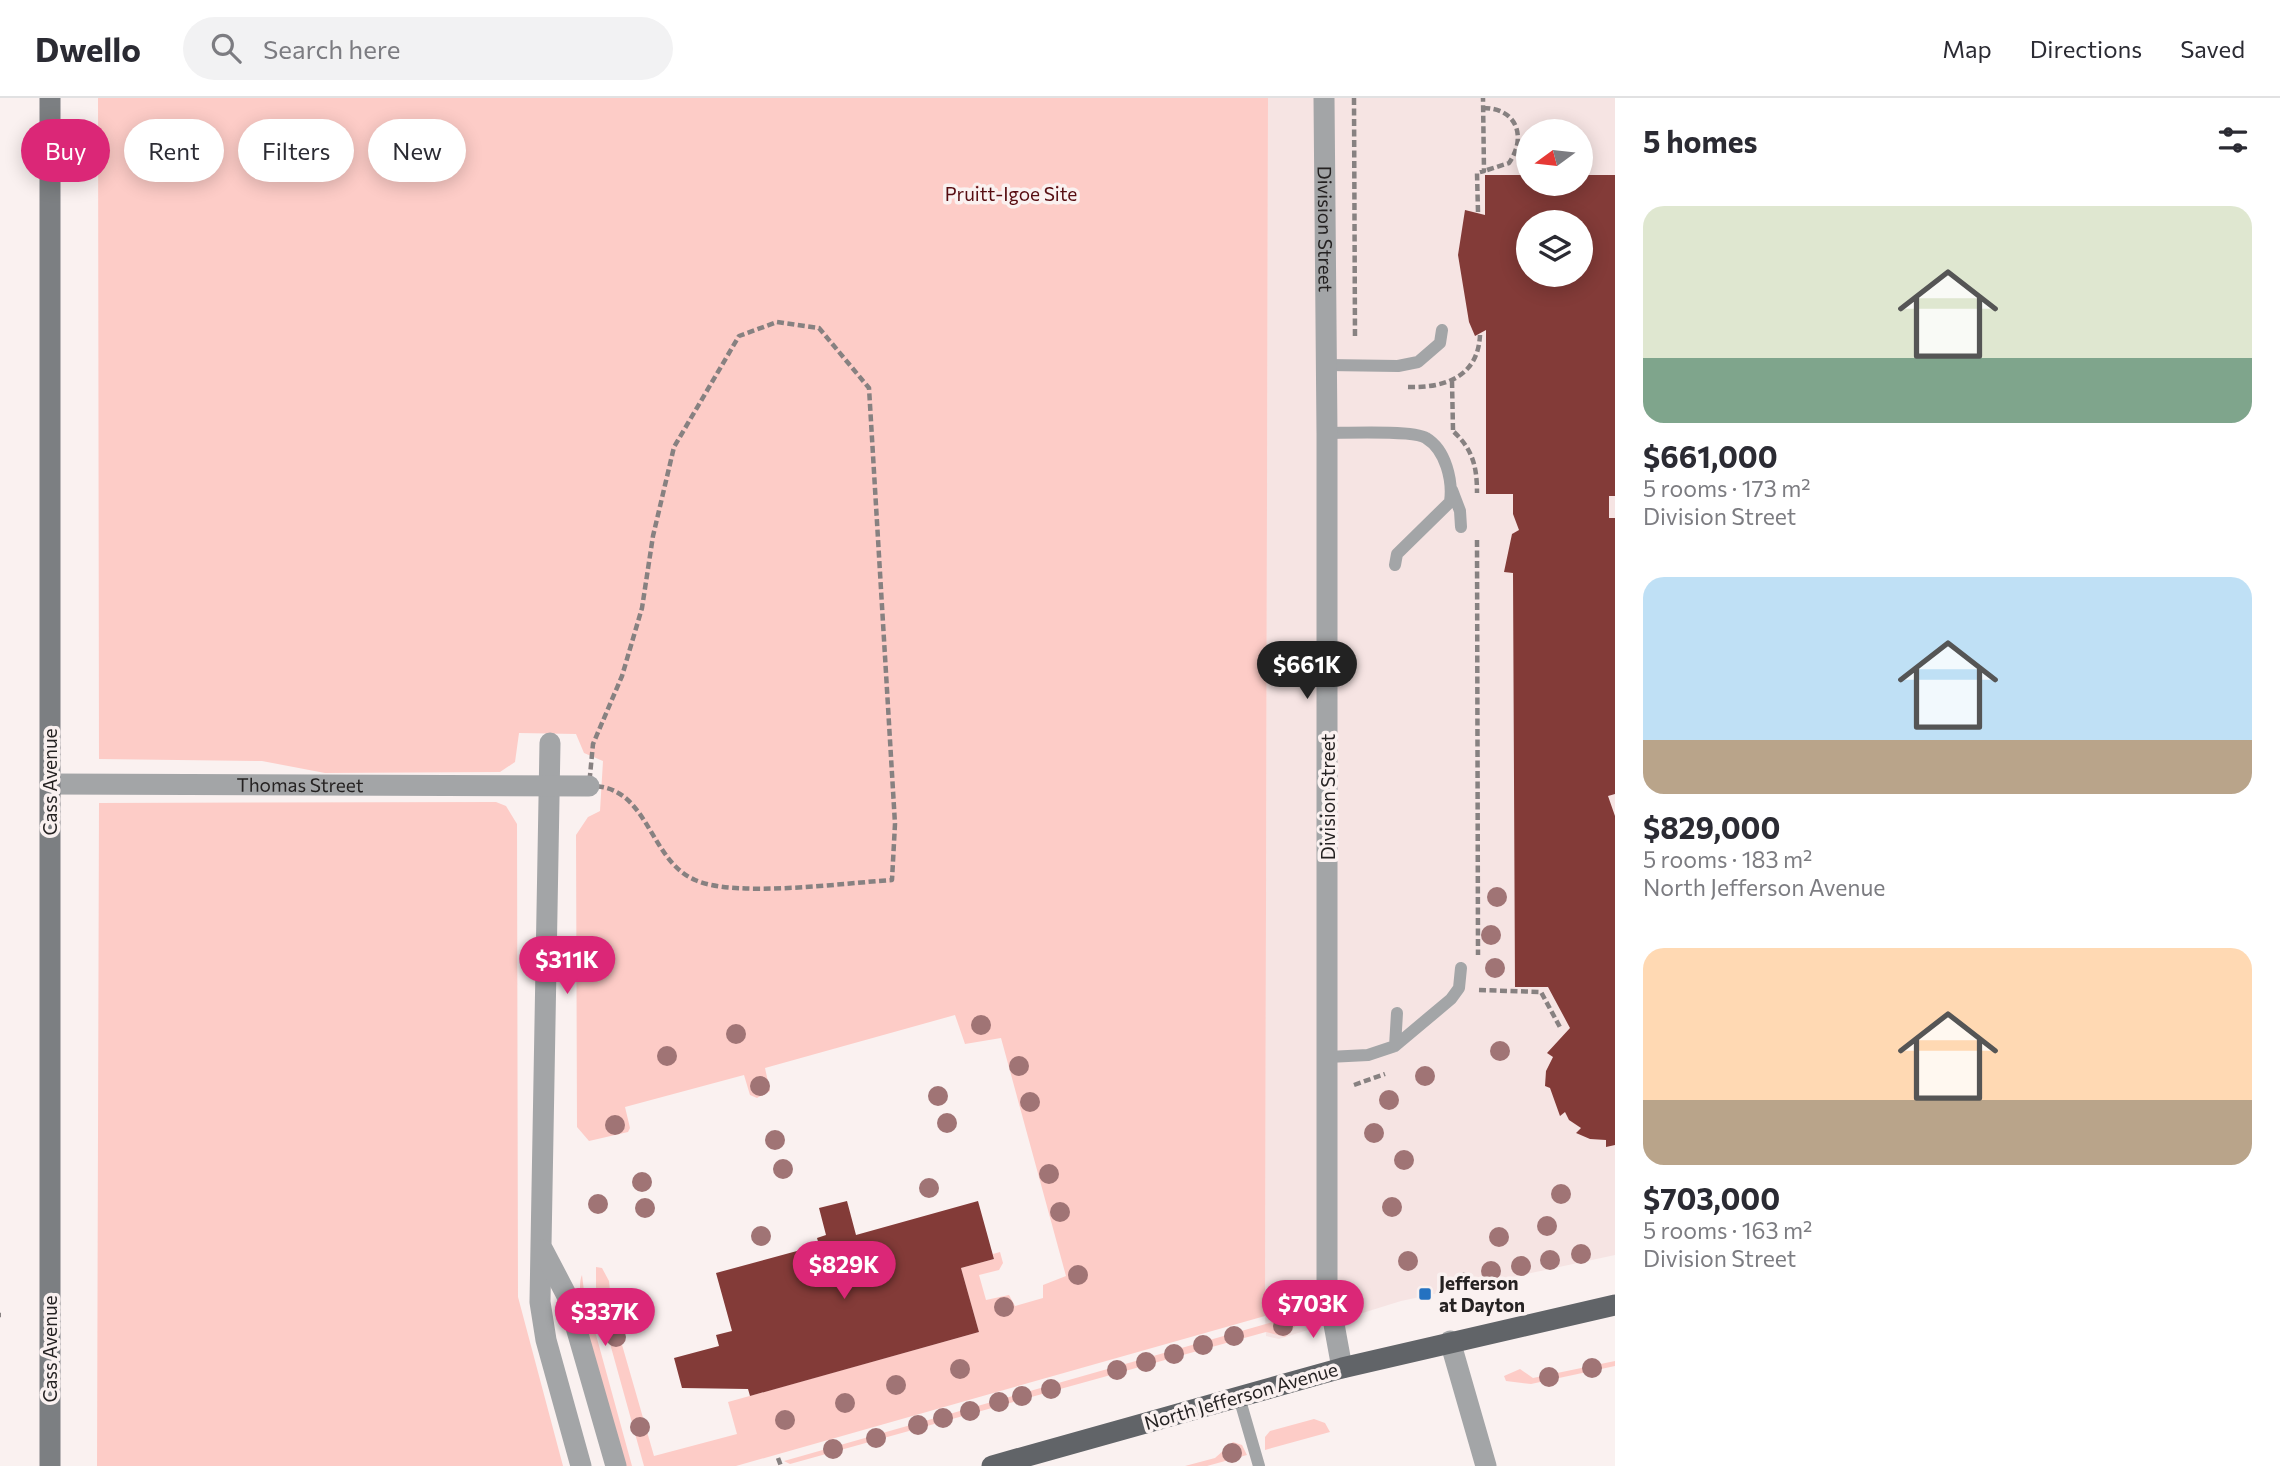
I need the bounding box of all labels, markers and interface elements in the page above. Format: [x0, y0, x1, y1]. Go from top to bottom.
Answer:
search box [183, 17, 673, 80]
text: Dwello [35, 28, 141, 69]
icon: search [207, 29, 245, 67]
text: Search here [263, 33, 401, 64]
text: Map [1942, 34, 1992, 63]
text: Directions [2030, 34, 2142, 63]
text: Saved [2180, 34, 2245, 63]
chip: Buy [21, 119, 110, 182]
chip: Rent [124, 119, 224, 182]
chip: Filters [238, 119, 354, 182]
chip: New [368, 119, 466, 182]
north arrow [1516, 119, 1592, 196]
map controls [1516, 119, 1593, 287]
icon: filters [2214, 121, 2252, 159]
text: 5 homes [1643, 122, 1757, 159]
street label: Division Street [1314, 166, 1338, 293]
park label: Pruitt-Igoe Site [945, 182, 1077, 205]
button: layers [1516, 210, 1593, 287]
icon: home [1885, 251, 2011, 377]
text: $661,000 [1643, 437, 1778, 474]
text: 5 rooms · 173 m² [1643, 474, 1810, 502]
text: Division Street [1643, 502, 1796, 530]
icon: home [1885, 622, 2011, 748]
pin: $661K [1258, 642, 1356, 701]
text: $661K [1273, 650, 1341, 678]
street label: Cass Avenue [38, 728, 61, 836]
street label: Division Street [1316, 733, 1339, 860]
street label: Thomas Street [236, 773, 364, 796]
text: $829,000 [1643, 808, 1780, 845]
text: 5 rooms · 183 m² [1643, 845, 1812, 873]
text: North Jefferson Avenue [1643, 873, 1885, 901]
pin: $311K [518, 936, 616, 996]
text: $311K [535, 945, 599, 973]
icon: home [1885, 993, 2011, 1119]
text: $703,000 [1643, 1179, 1780, 1216]
text: 5 rooms · 163 m² [1643, 1216, 1812, 1244]
pin: $829K [795, 1242, 893, 1301]
text: Division Street [1643, 1244, 1796, 1272]
text: $829K [809, 1250, 879, 1278]
place label: Jefferson at Dayton [1439, 1271, 1525, 1316]
pin: $703K [1264, 1280, 1362, 1340]
marker: Jefferson at Dayton [1417, 1286, 1433, 1302]
pin: $337K [556, 1288, 654, 1348]
text: $703K [1278, 1289, 1348, 1317]
street label: Cass Avenue [38, 1295, 61, 1403]
text: $337K [571, 1297, 639, 1325]
street label: North Jefferson Avenue [1141, 1357, 1340, 1434]

